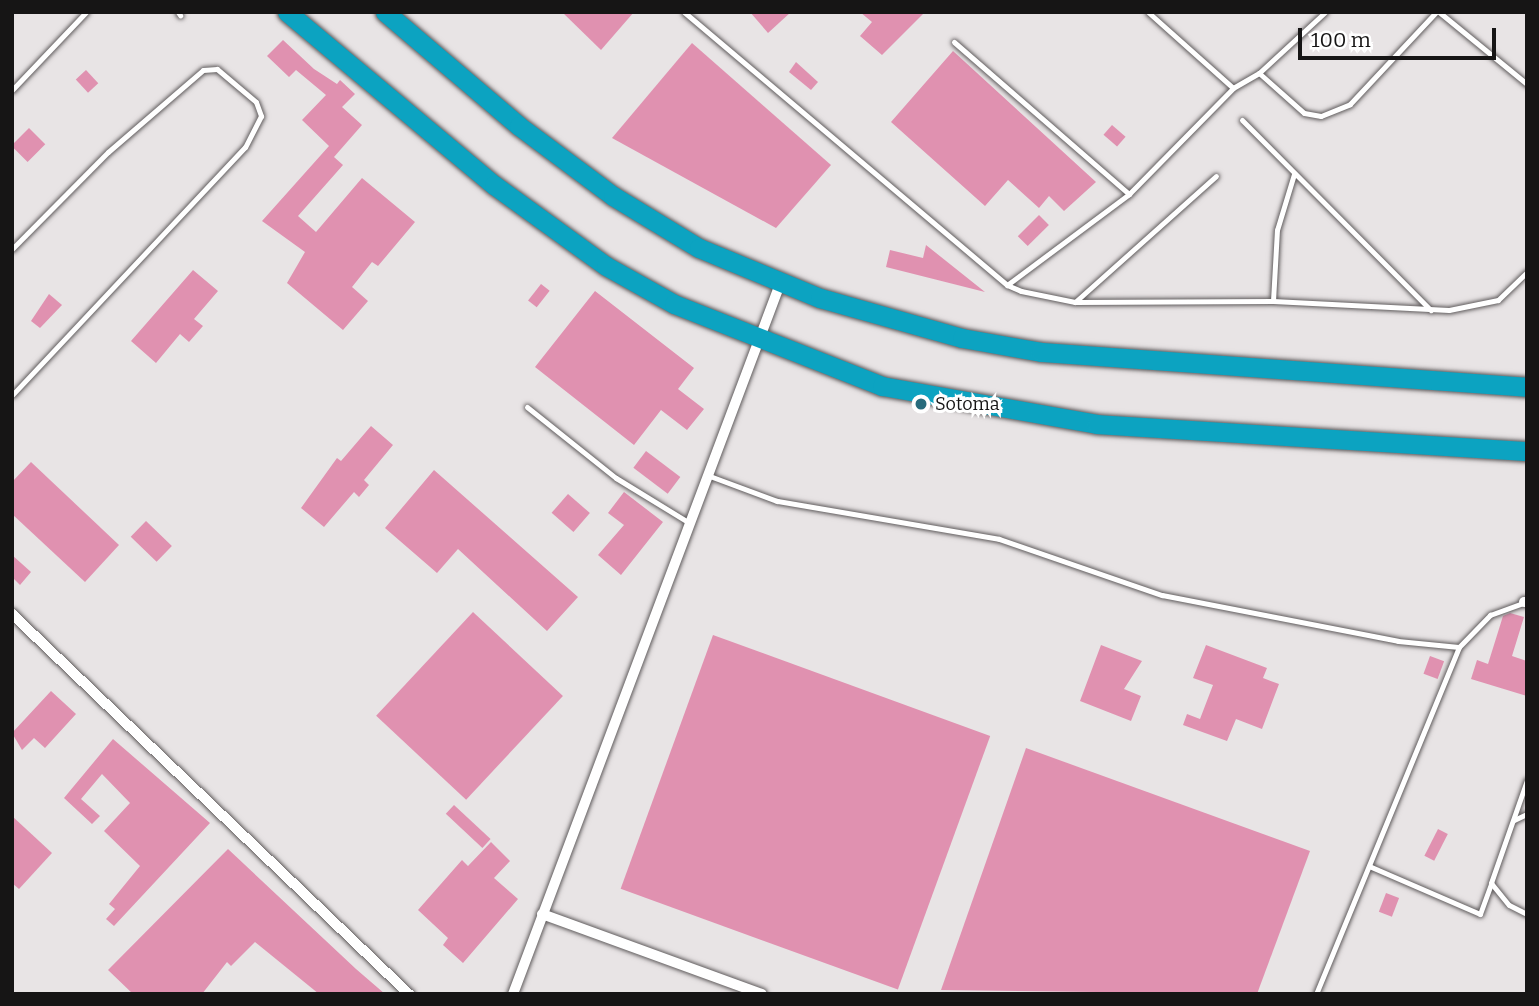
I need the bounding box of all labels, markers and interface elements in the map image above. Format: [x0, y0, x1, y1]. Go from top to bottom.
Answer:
scale bar [1301, 14, 1499, 58]
text: 100 m [1311, 27, 1371, 53]
place label: Sotoma [935, 393, 1000, 415]
marker: Sotoma [913, 396, 929, 412]

